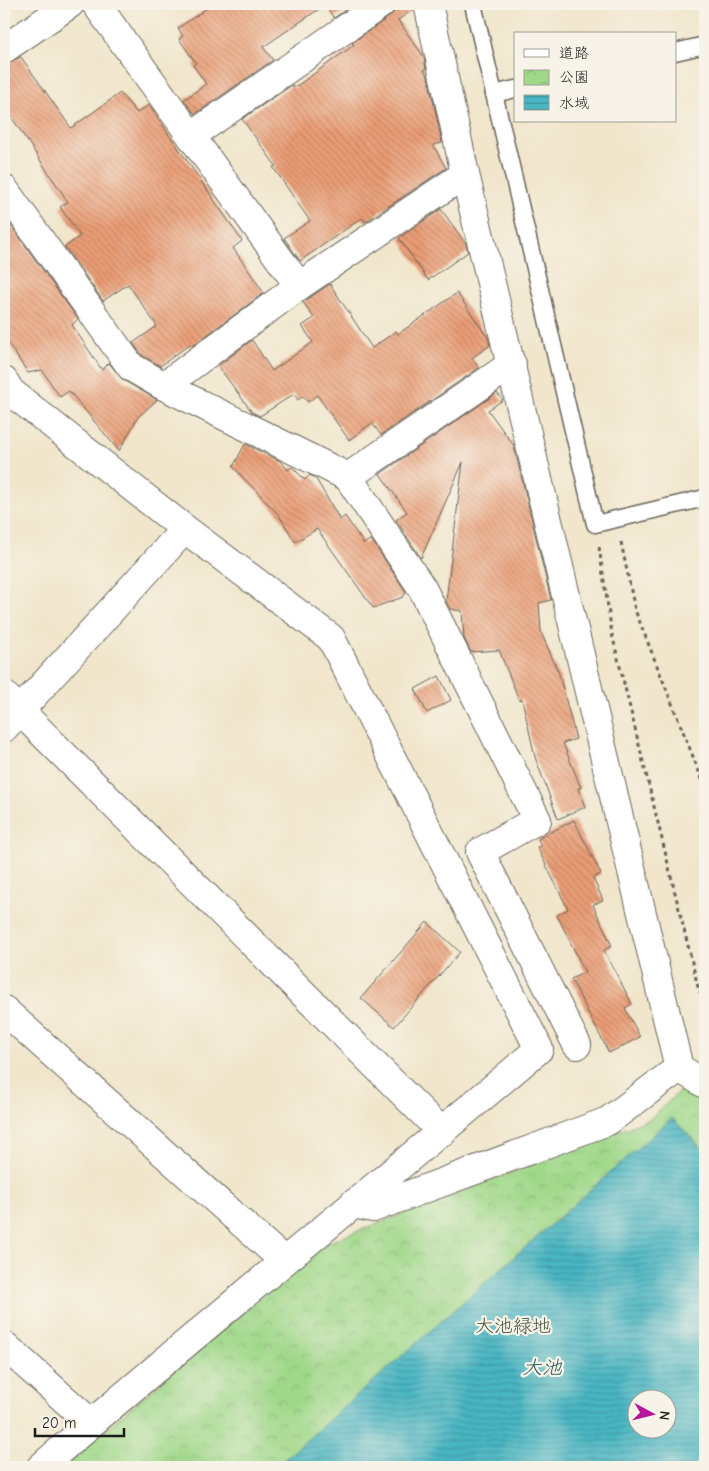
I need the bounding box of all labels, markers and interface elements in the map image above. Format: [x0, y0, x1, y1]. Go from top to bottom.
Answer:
legend [514, 32, 676, 122]
text: 道路 [559, 44, 589, 62]
text: 公園 [559, 68, 589, 86]
text: 水域 [559, 94, 589, 112]
park label: 大池緑地 [475, 1315, 551, 1337]
water label: 大池 [522, 1356, 563, 1379]
north arrow [626, 1388, 676, 1438]
scale bar [35, 1406, 124, 1438]
text: N [655, 1410, 673, 1421]
text: 20 m [42, 1414, 76, 1432]

